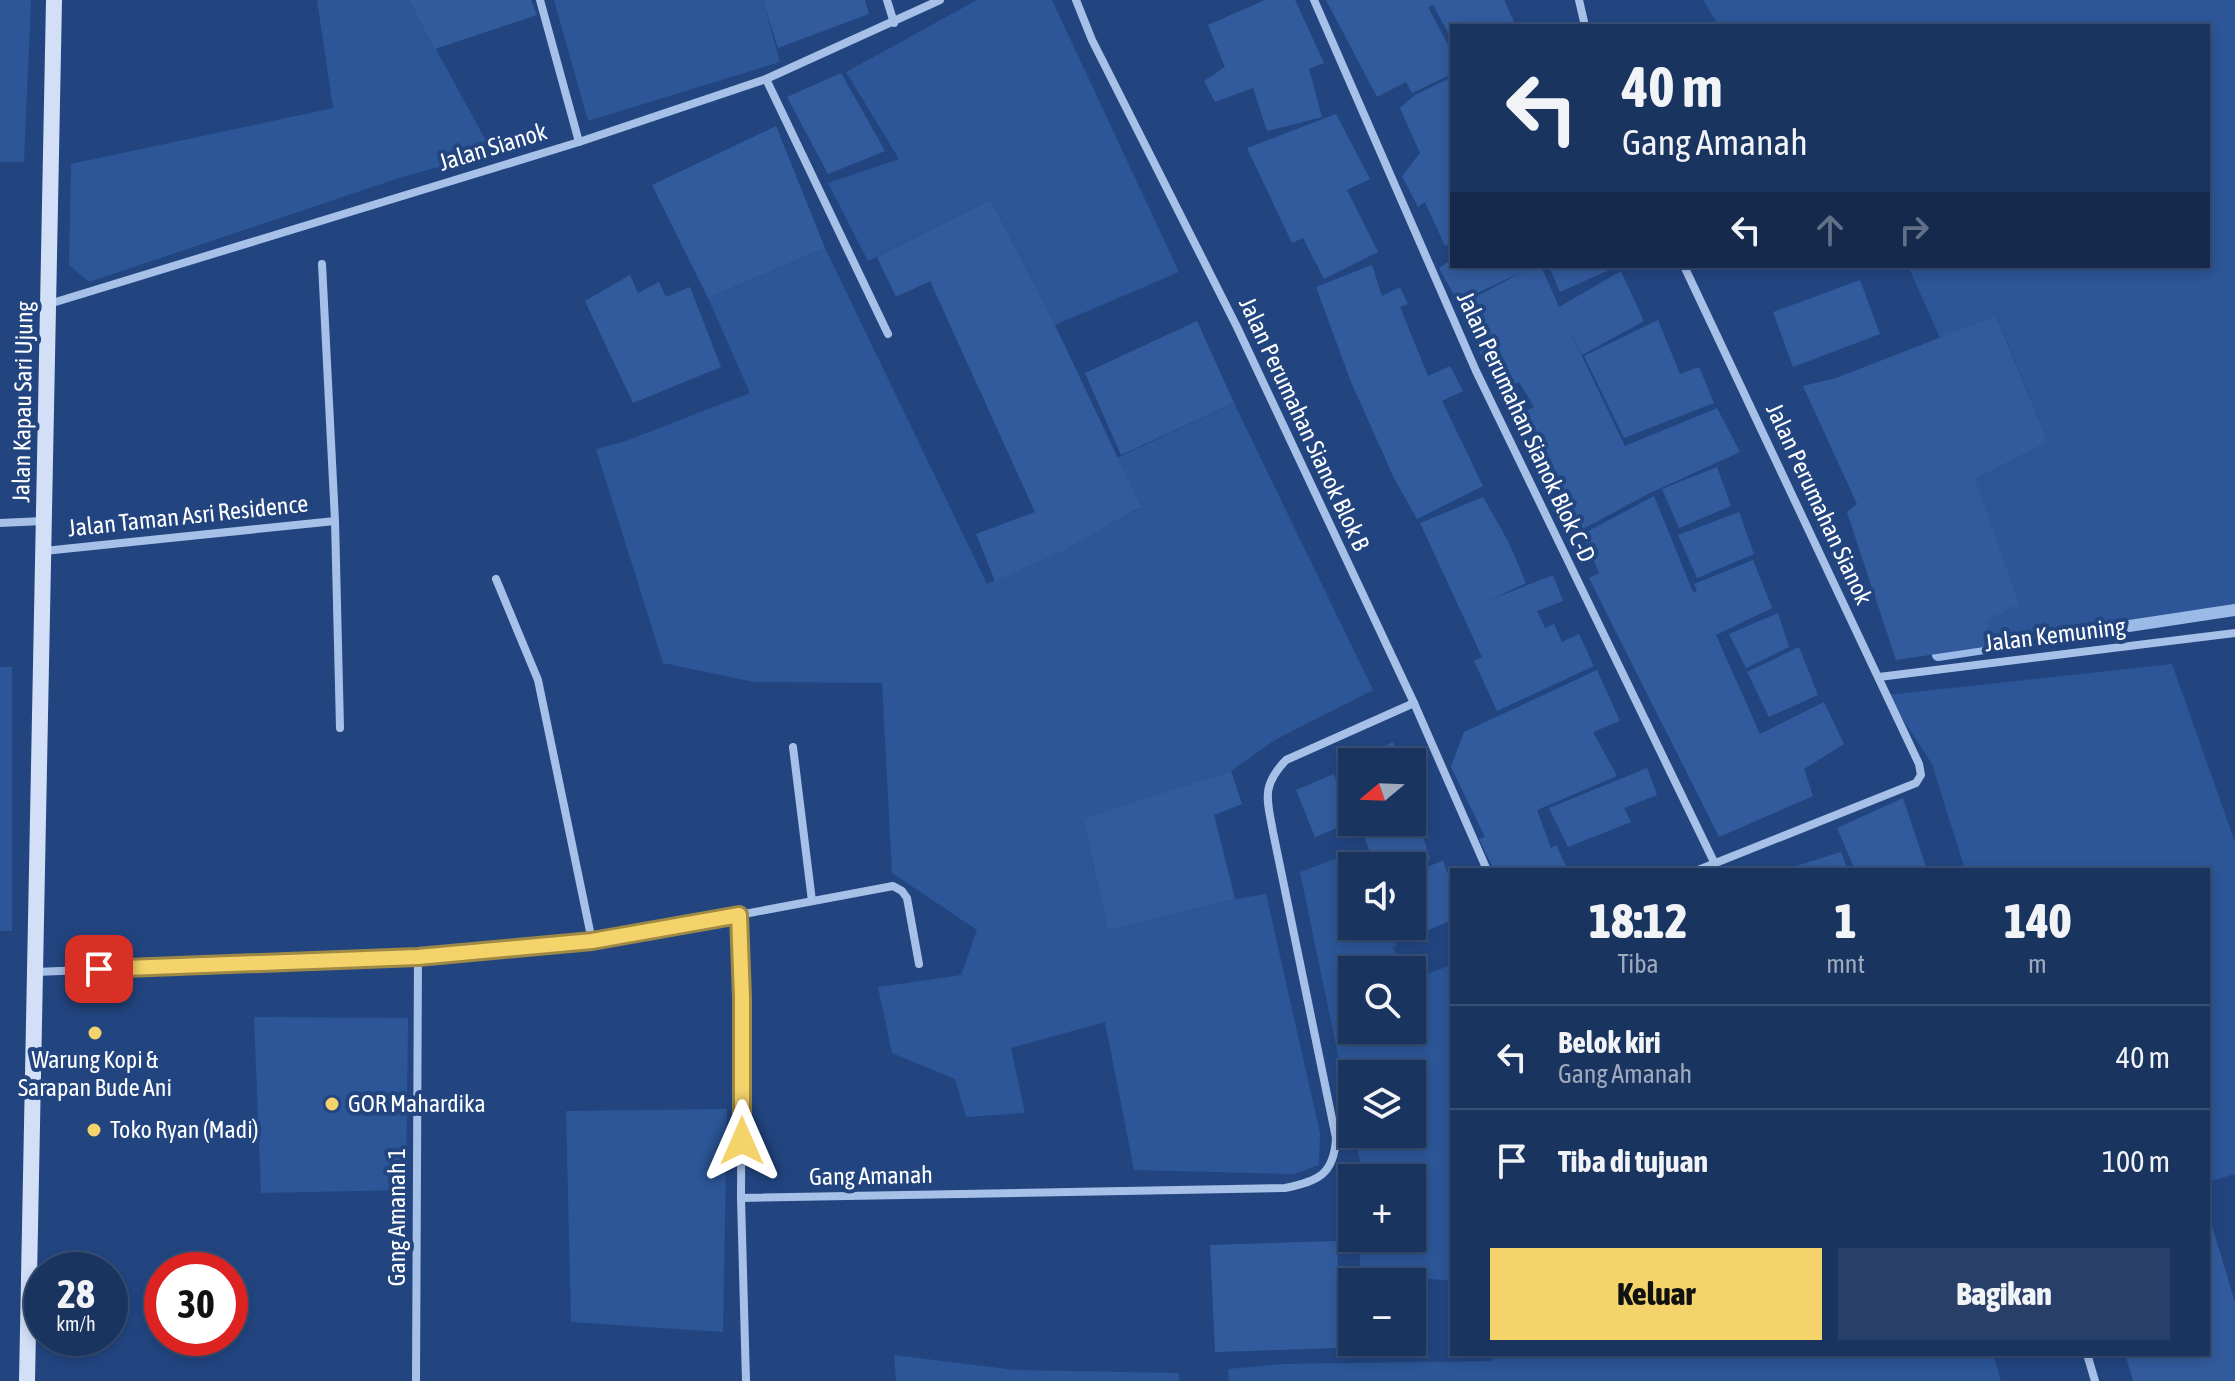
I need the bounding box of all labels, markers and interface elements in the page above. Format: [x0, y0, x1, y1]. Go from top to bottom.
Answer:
text: 40 m [1622, 55, 1723, 119]
icon: left [1490, 56, 1594, 160]
street label: Jalan Sianok [436, 117, 551, 176]
text: Gang Amanah [1622, 121, 1808, 163]
icon: left [1724, 208, 1768, 252]
icon: ahead [1808, 208, 1852, 252]
icon: right [1892, 208, 1936, 252]
street label: Jalan Perumahan Sianok Blok C-D [1452, 287, 1601, 566]
street label: Jalan Perumahan Sianok Blok B [1234, 293, 1375, 555]
street label: Jalan Kapau Sari Ujung [7, 300, 38, 503]
street label: Jalan Perumahan Sianok [1761, 399, 1878, 609]
street label: Jalan Taman Asri Residence [67, 489, 309, 542]
street label: Jalan Kemuning [1983, 612, 2127, 657]
north arrow [1338, 748, 1426, 836]
map controls [1338, 748, 1426, 1356]
button: sound [1338, 852, 1426, 940]
text: 18:12 [1589, 893, 1687, 948]
text: 1 [1834, 893, 1857, 948]
text: 140 [2004, 893, 2071, 948]
pin [65, 935, 133, 1003]
icon: arrive [77, 947, 121, 991]
text: Tiba [1617, 949, 1659, 979]
text: mnt [1826, 949, 1865, 979]
text: m [2028, 949, 2047, 979]
button: search [1338, 956, 1426, 1044]
marker: Warung Kopi & Sarapan Bude Ani [86, 1024, 104, 1042]
text: Belok kiri [1558, 1025, 1661, 1059]
icon: left [1490, 1035, 1534, 1079]
text: 40 m [2116, 1040, 2170, 1074]
place label: Warung Kopi & Sarapan Bude Ani [18, 1046, 172, 1101]
text: Gang Amanah [1558, 1059, 1692, 1089]
button: layers [1338, 1060, 1426, 1148]
place label: GOR Mahardika [348, 1090, 486, 1117]
marker: GOR Mahardika [323, 1095, 341, 1113]
position arrow [700, 1099, 784, 1183]
place label: Toko Ryan (Madi) [110, 1116, 258, 1143]
marker: Toko Ryan (Madi) [85, 1121, 103, 1139]
icon: arrive [1490, 1139, 1534, 1183]
text: Tiba di tujuan [1558, 1144, 1708, 1178]
text: 100 m [2102, 1144, 2170, 1178]
street label: Gang Amanah 1 [383, 1148, 410, 1286]
street label: Gang Amanah [809, 1161, 933, 1190]
button: + [1338, 1164, 1426, 1252]
button: Keluar [1490, 1248, 1822, 1340]
button: Bagikan [1838, 1248, 2170, 1340]
speed limit sign: 30 [144, 1252, 248, 1356]
button: − [1338, 1268, 1426, 1356]
text: 28 [57, 1271, 95, 1316]
text: km/h [56, 1312, 96, 1335]

